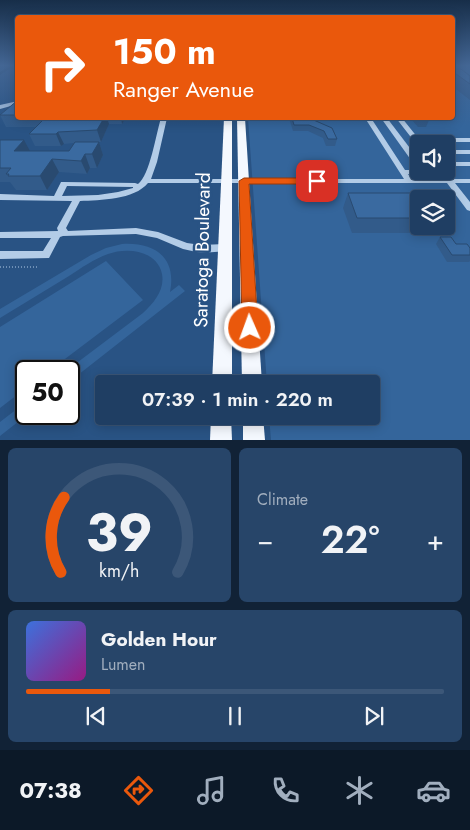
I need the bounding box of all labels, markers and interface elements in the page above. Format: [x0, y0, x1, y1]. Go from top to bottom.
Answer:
text: 150 m [113, 27, 216, 77]
icon: right [30, 35, 95, 100]
text: Ranger Avenue [113, 73, 254, 105]
map controls [410, 135, 455, 235]
button: sound [410, 135, 455, 180]
pin [296, 160, 338, 202]
icon: arrive [303, 167, 331, 195]
street label: Saratoga Boulevard [187, 172, 217, 328]
button: layers [410, 190, 455, 235]
position arrow [223, 301, 275, 353]
speed limit sign: 50 [15, 360, 80, 425]
text: 07:39 · 1 min · 220 m [142, 386, 333, 413]
text: Climate [257, 488, 308, 511]
text: 39 [86, 495, 153, 571]
text: 22° [321, 512, 380, 567]
text: − [257, 520, 274, 561]
text: + [427, 520, 444, 561]
text: km/h [99, 558, 140, 584]
text: Golden Hour [101, 626, 217, 653]
text: Lumen [101, 653, 145, 676]
icon: previous [82, 702, 110, 730]
icon: pause [221, 702, 249, 730]
icon: next [360, 702, 388, 730]
icon: directions [121, 773, 156, 808]
icon: music [194, 773, 229, 808]
icon: phone [268, 773, 303, 808]
icon: climate [342, 773, 377, 808]
icon: car [416, 773, 451, 808]
text: 07:38 [19, 774, 82, 806]

